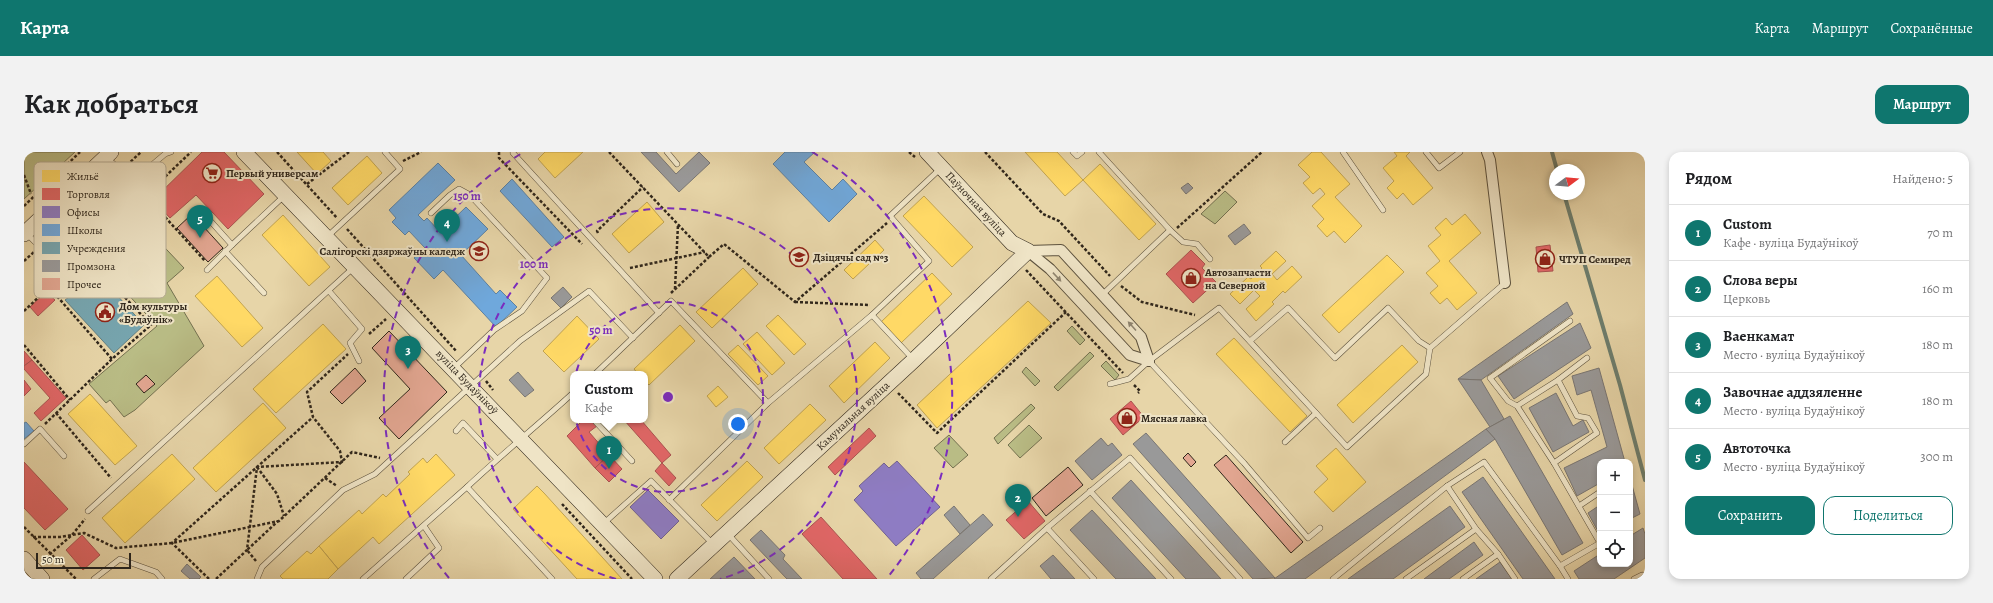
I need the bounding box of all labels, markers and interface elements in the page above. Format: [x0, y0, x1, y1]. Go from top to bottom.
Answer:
text: Карта [20, 15, 69, 41]
text: Карта [1755, 19, 1790, 38]
text: Маршрут [1812, 19, 1868, 38]
text: Сохранённые [1890, 19, 1973, 38]
text: Как добраться [24, 85, 199, 123]
button: Маршрут [1875, 85, 1969, 124]
legend [34, 162, 166, 298]
supermarket icon: Первый универсам [201, 162, 223, 184]
north arrow [1549, 164, 1585, 200]
place label: Первый универсам [226, 166, 319, 181]
text: Рядом [1685, 167, 1732, 190]
street label: Паўночная вуліца [942, 168, 1011, 240]
text: Жильё [67, 169, 99, 184]
text: Найдено: 5 [1892, 170, 1953, 187]
text: Торговля [67, 187, 110, 202]
text: 150 m [453, 188, 481, 204]
text: Офисы [67, 205, 100, 220]
pin: 5 [187, 205, 213, 238]
pin: 4 [434, 209, 460, 242]
text: Custom [1723, 214, 1772, 234]
text: Школы [67, 223, 102, 238]
text: 1 [1696, 224, 1700, 241]
text: 70 m [1927, 224, 1953, 241]
text: Кафе · вуліца Будаўнікоў [1723, 234, 1858, 251]
school or university icon: Салігорскі дзяржаўны каледж [468, 240, 490, 262]
text: Учреждения [67, 241, 126, 256]
place label: Салігорскі дзяржаўны каледж [320, 244, 465, 259]
school or university icon: Дзіцячы сад №3 [788, 246, 810, 268]
shop icon: ЧТУП Семиред [1534, 248, 1556, 270]
place label: Дзіцячы сад №3 [813, 250, 889, 265]
place label: ЧТУП Семиред [1559, 252, 1631, 267]
text: 100 m [520, 256, 548, 272]
text: Промзона [67, 259, 116, 274]
place label: Автозапчасти на Северной [1204, 265, 1272, 293]
shop icon: Автозапчасти на Северной [1180, 267, 1202, 289]
text: Слова веры [1723, 270, 1798, 290]
one-way arrow [1053, 272, 1062, 282]
text: Прочее [67, 277, 101, 292]
text: 2 [1695, 280, 1701, 297]
text: 160 m [1922, 280, 1953, 297]
text: Церковь [1723, 290, 1770, 307]
place label: Дом культуры «Будаўнік» [119, 299, 187, 327]
public building icon: Дом культуры «Будаўнік» [94, 301, 116, 323]
text: 50 m [589, 322, 613, 338]
one-way arrow [1128, 322, 1137, 331]
text: Ваенкамат [1723, 326, 1794, 346]
pin: 3 [395, 336, 421, 369]
text: 3 [1695, 336, 1701, 353]
text: 180 m [1922, 336, 1953, 353]
street label: вуліца Будаўнікоў [432, 346, 502, 418]
text: Место · вуліца Будаўнікоў [1723, 346, 1865, 363]
popup [570, 371, 648, 423]
street label: Камунальная вуліца [813, 377, 894, 454]
text: Custom [585, 379, 633, 399]
text: Завочнае аддзяленне [1723, 382, 1862, 402]
centre of rings [661, 390, 675, 404]
text: 4 [1695, 392, 1701, 409]
text: 180 m [1922, 392, 1953, 409]
text: Кафе [585, 399, 613, 416]
text: Место · вуліца Будаўнікоў [1723, 402, 1865, 419]
shop icon: Мясная лавка [1116, 407, 1138, 429]
place label: Мясная лавка [1141, 411, 1208, 426]
your location [728, 414, 748, 434]
pin: 1 [596, 436, 622, 469]
text: Автоточка [1723, 438, 1791, 458]
text: 5 [1695, 448, 1701, 465]
text: 300 m [1920, 448, 1953, 465]
text: Место · вуліца Будаўнікоў [1723, 458, 1865, 475]
map controls [1597, 459, 1633, 567]
button: + [1597, 459, 1633, 495]
pin: 2 [1005, 484, 1031, 517]
button: − [1597, 495, 1633, 531]
button: Сохранить [1685, 496, 1815, 535]
button: Поделиться [1823, 496, 1953, 535]
button: locate [1597, 531, 1633, 567]
scale bar [36, 551, 131, 570]
text: 50 m [42, 552, 64, 567]

